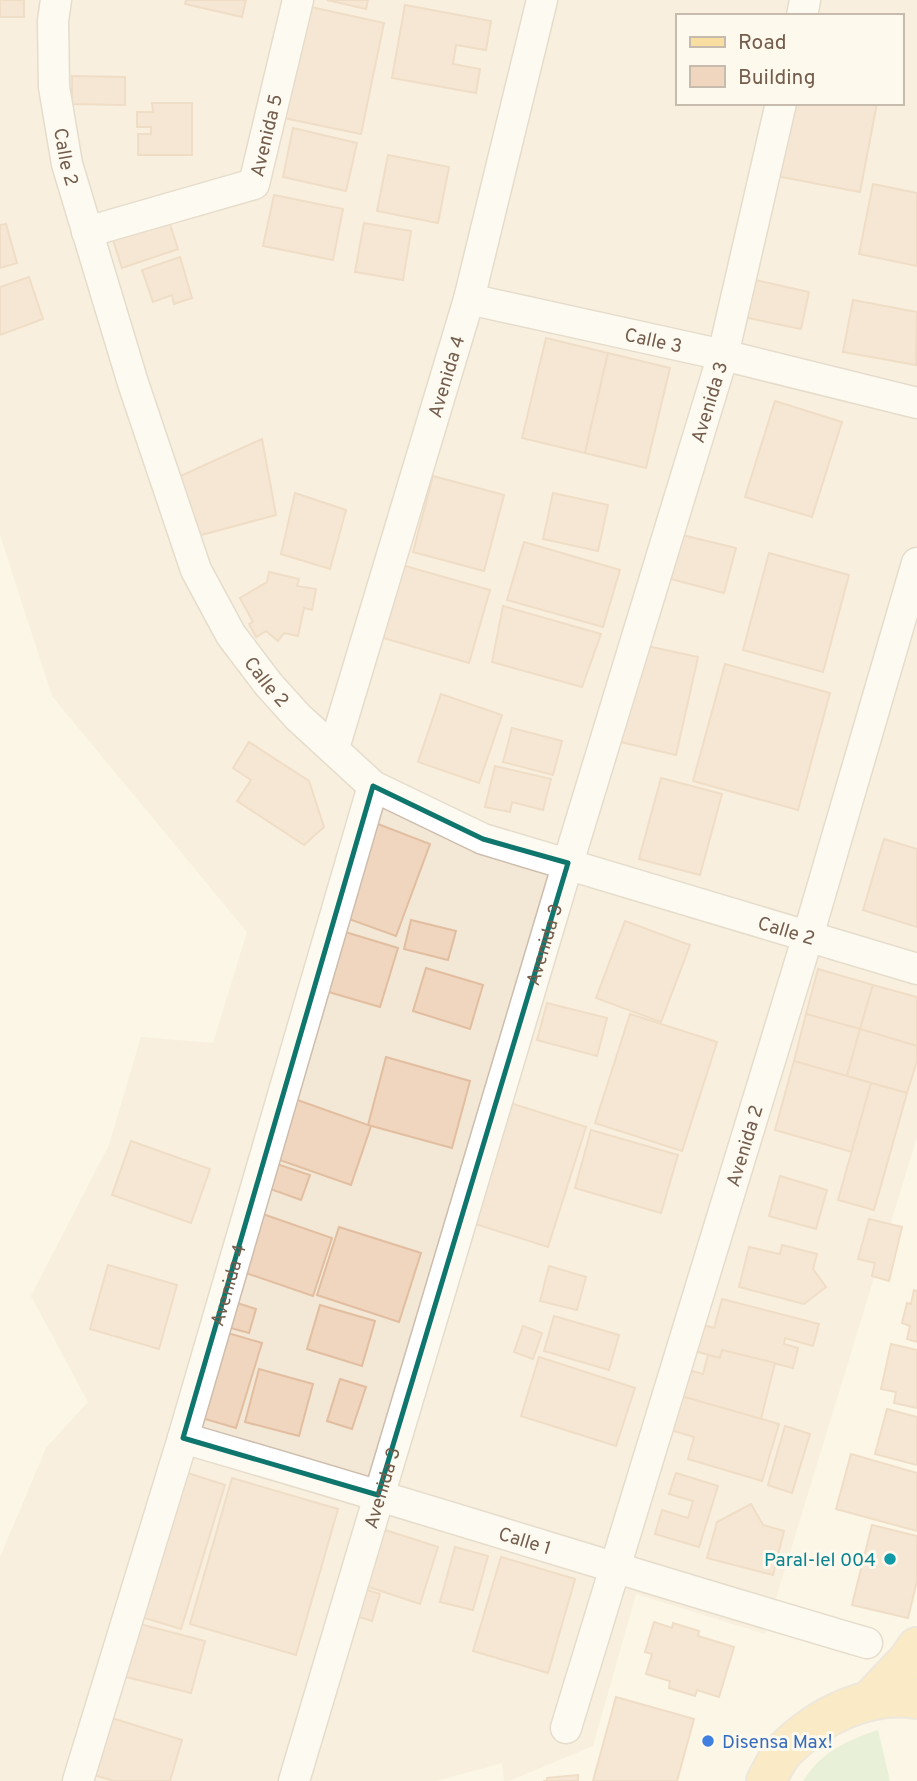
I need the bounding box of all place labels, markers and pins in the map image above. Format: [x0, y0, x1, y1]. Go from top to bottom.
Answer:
place label: Paral-lel 004 [764, 1549, 876, 1573]
marker: Paral-lel 004 [882, 1551, 898, 1567]
place label: Disensa Max! [722, 1731, 833, 1755]
marker: Disensa Max! [700, 1733, 716, 1749]

